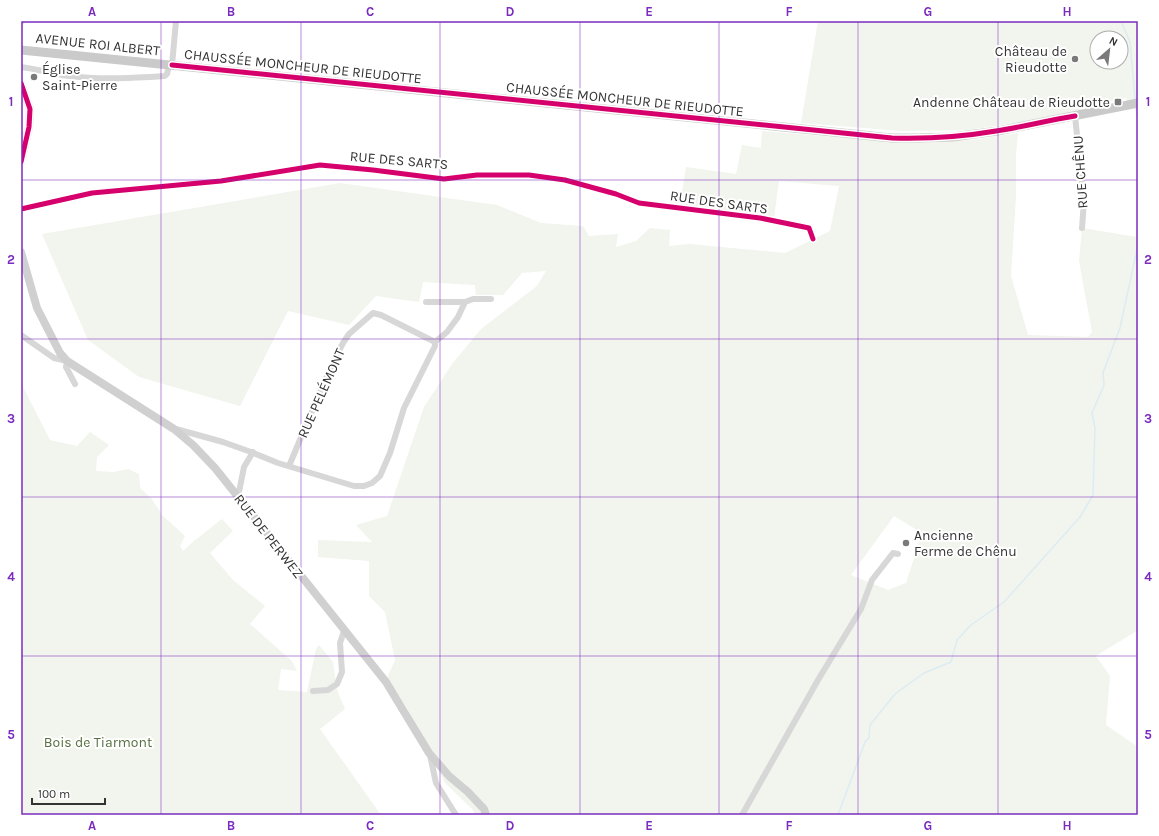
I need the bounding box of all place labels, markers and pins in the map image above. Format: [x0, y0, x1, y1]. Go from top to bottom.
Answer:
place label: Château de Rieudotte [995, 43, 1067, 76]
marker: Château de Rieudotte [1070, 54, 1080, 64]
place label: Église Saint-Pierre [42, 60, 117, 94]
marker: Église Saint-Pierre [29, 72, 39, 82]
place label: Andenne Château de Rieudotte [913, 94, 1110, 111]
marker: Andenne Château de Rieudotte [1113, 97, 1123, 107]
place label: Ancienne Ferme de Chênu [914, 527, 1017, 560]
marker: Ancienne Ferme de Chênu [901, 538, 911, 548]

